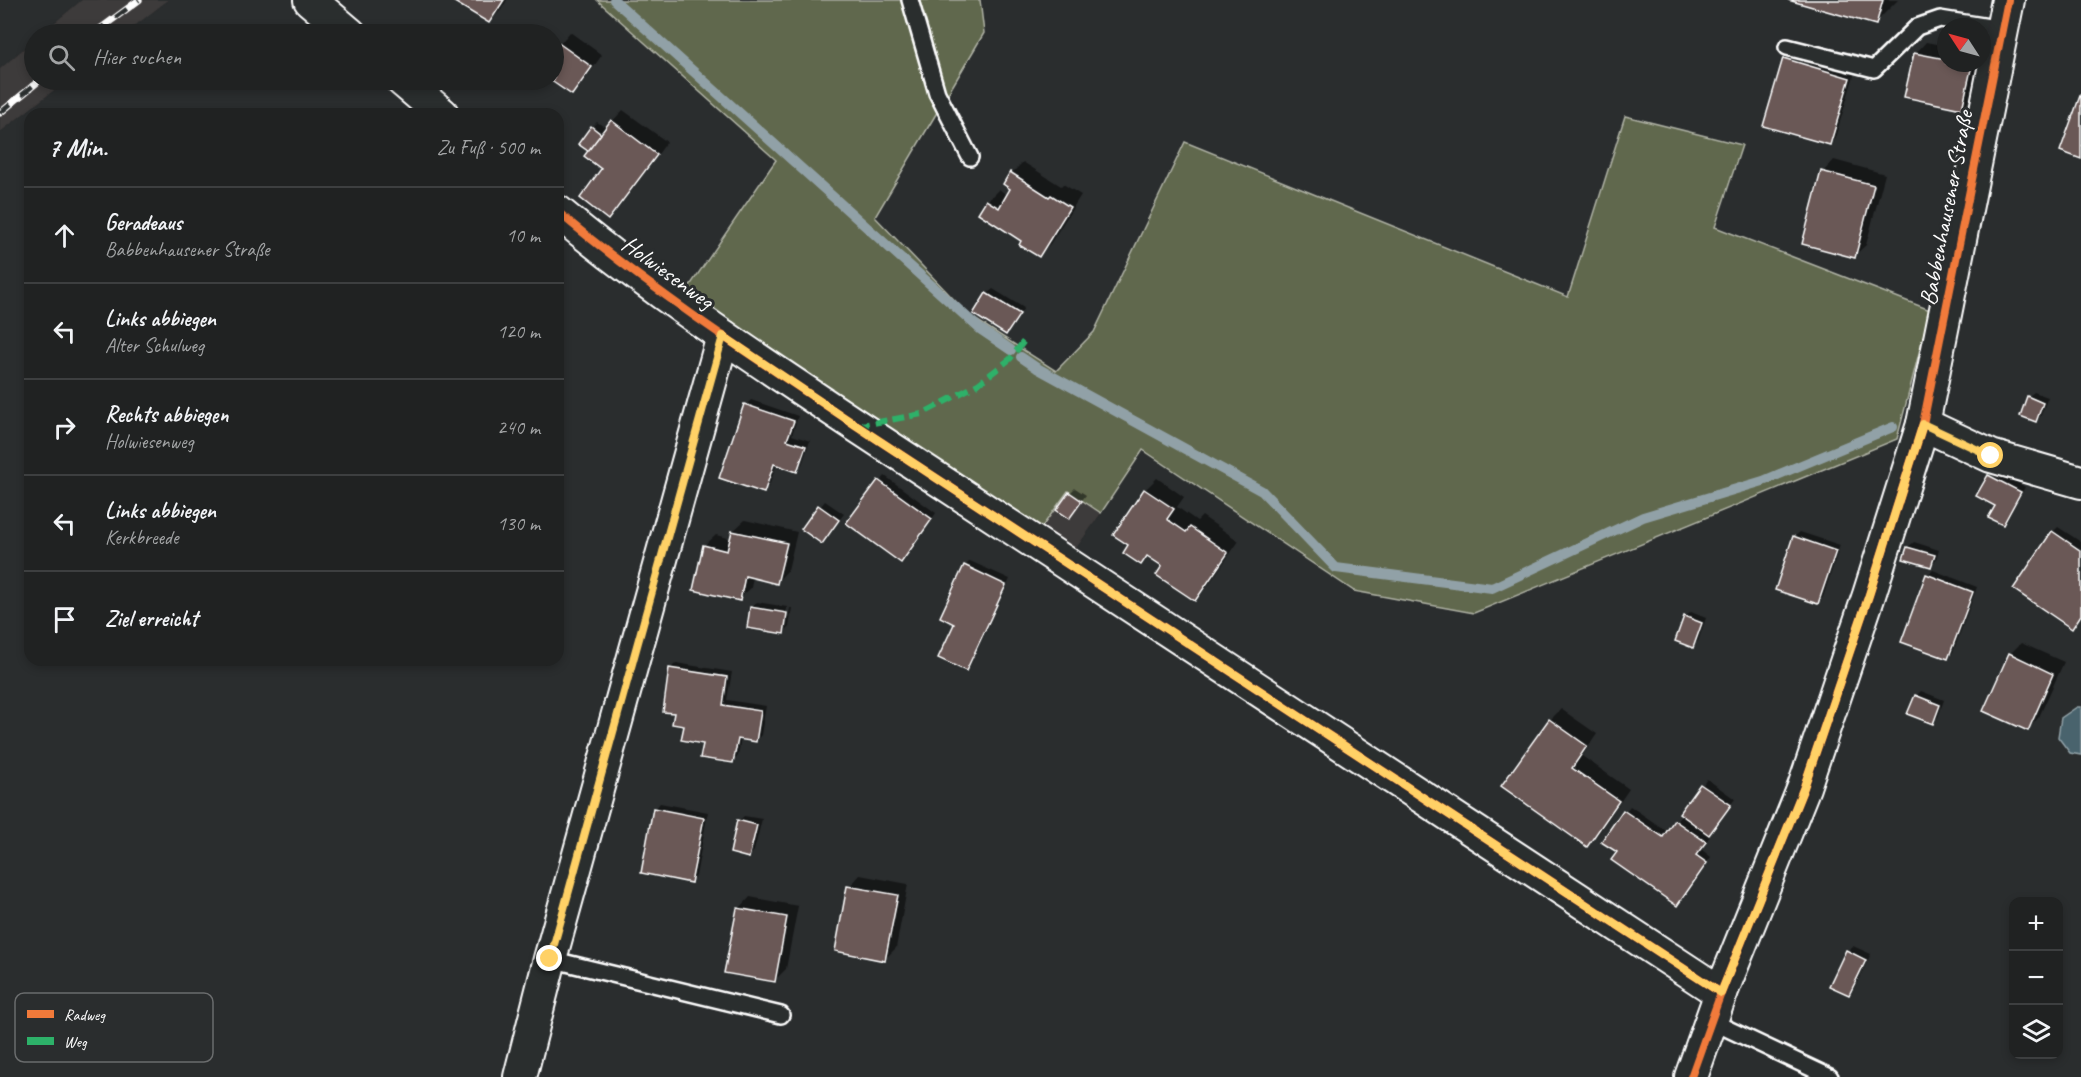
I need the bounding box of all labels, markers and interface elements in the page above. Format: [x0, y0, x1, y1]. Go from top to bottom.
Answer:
north arrow [1937, 18, 1991, 72]
search box [24, 24, 564, 90]
icon: search [45, 41, 78, 74]
text: Hier suchen [93, 43, 181, 71]
street label: Babbenhausener Straße [1912, 106, 1980, 308]
text: 7 Min. [48, 131, 107, 164]
text: Zu Fuß · 500 m [437, 135, 540, 160]
text: Geradeaus [105, 209, 182, 237]
icon: ahead [48, 219, 81, 252]
text: 10 m [506, 223, 540, 248]
street label: Holwiesenweg [616, 229, 721, 316]
text: Babbenhausener Straße [105, 237, 270, 262]
text: Links abbiegen [105, 305, 216, 333]
icon: left [48, 315, 81, 348]
text: 120 m [497, 319, 540, 344]
text: Alter Schulweg [105, 333, 204, 358]
text: Rechts abbiegen [105, 401, 228, 429]
icon: right [48, 411, 81, 444]
text: 240 m [497, 415, 540, 440]
text: Holwiesenweg [105, 429, 194, 454]
route start [1977, 442, 2003, 468]
text: Links abbiegen [105, 497, 216, 525]
icon: left [48, 507, 81, 540]
text: 130 m [497, 511, 540, 536]
text: Kerkbreede [105, 525, 178, 550]
icon: arrive [48, 603, 81, 636]
text: Ziel erreicht [105, 605, 198, 633]
map controls [2009, 897, 2063, 1059]
button: + [2009, 897, 2063, 951]
route end [536, 945, 562, 971]
button: − [2009, 951, 2063, 1005]
legend [15, 993, 213, 1062]
text: Radweg [64, 1005, 106, 1025]
button: layers [2009, 1005, 2063, 1059]
text: Weg [64, 1032, 88, 1052]

